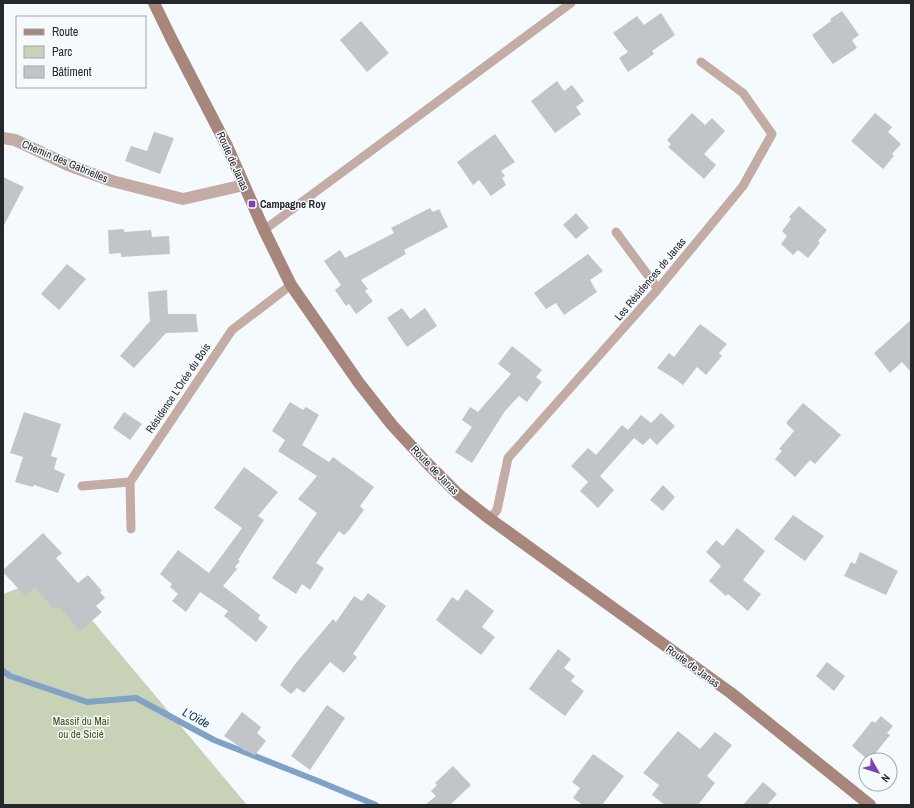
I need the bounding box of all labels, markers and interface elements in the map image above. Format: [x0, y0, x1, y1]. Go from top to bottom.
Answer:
legend [16, 16, 146, 88]
text: Route [52, 24, 78, 40]
text: Parc [52, 44, 72, 60]
text: Bâtiment [52, 64, 92, 80]
street label: Route de Janas [214, 129, 252, 193]
street label: Chemin des Gabrielles [20, 137, 111, 186]
place label: Campagne Roy [260, 197, 326, 211]
marker: Campagne Roy [247, 199, 257, 209]
street label: Les Résidences de Janas [611, 234, 689, 323]
street label: Résidence L'Orée du Bois [143, 340, 214, 436]
street label: Route de Janas [408, 442, 462, 498]
street label: Route de Janas [663, 642, 723, 691]
water label: L'Oïde [180, 704, 213, 732]
park label: Massif du Mai ou de Sicié [53, 714, 109, 741]
north arrow [858, 752, 898, 792]
text: N [878, 771, 893, 785]

